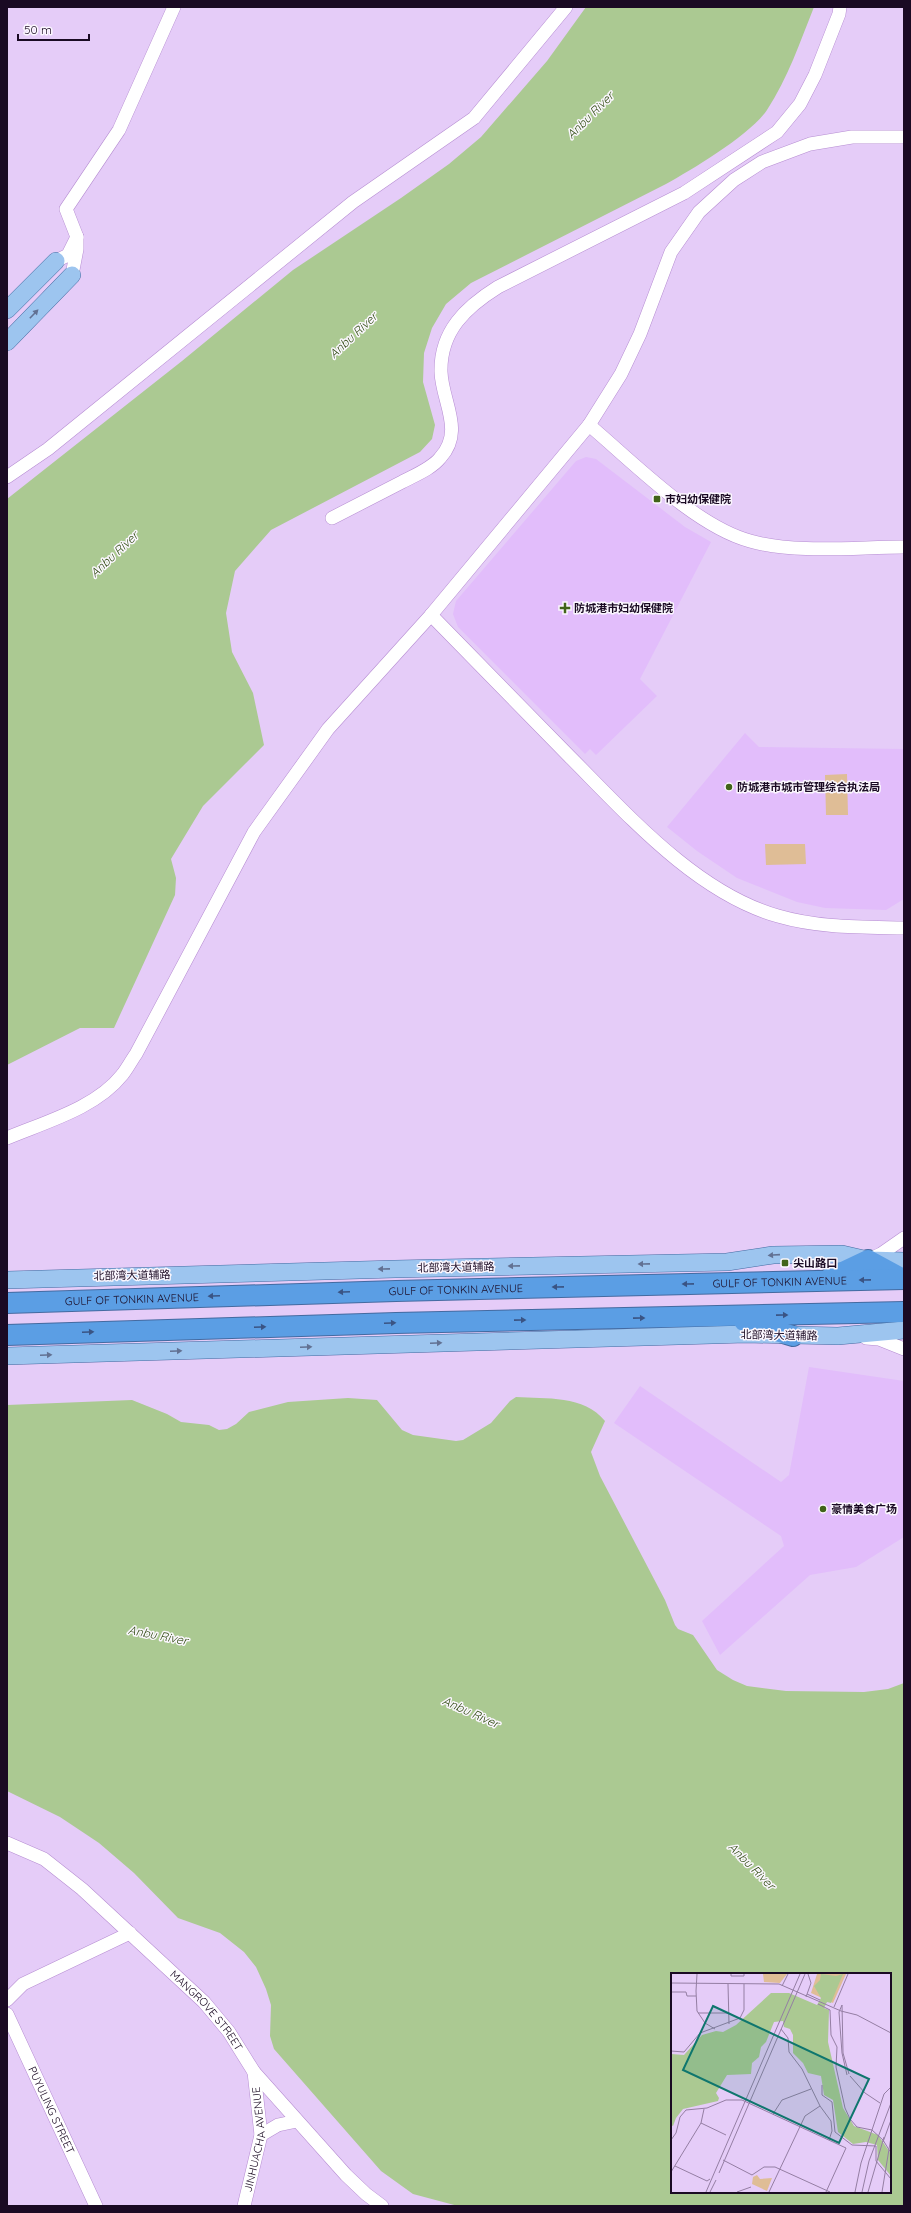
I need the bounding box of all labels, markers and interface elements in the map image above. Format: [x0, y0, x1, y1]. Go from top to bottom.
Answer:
scale bar [18, 16, 89, 42]
text: 50 m [24, 22, 52, 37]
water label: Anbu River [563, 87, 618, 142]
water label: Anbu River [326, 308, 381, 361]
one-way arrow [29, 309, 39, 319]
place label: 巿妇幼保健院 [665, 492, 731, 506]
marker: 巿妇幼保健院 [652, 494, 662, 504]
water label: Anbu River [87, 527, 142, 580]
place label: 防城港市妇幼保健院 [574, 601, 673, 615]
marker: 防城港市妇幼保健院 [559, 602, 571, 614]
place label: 防城港市城市管理综合执法局 [737, 780, 880, 794]
marker: 防城港市城市管理综合执法局 [724, 782, 734, 792]
one-way arrow [768, 1252, 780, 1259]
place label: 尖山路口 [793, 1256, 837, 1270]
marker: 尖山路口 [780, 1258, 790, 1268]
street label: 北部湾大道辅路 [417, 1259, 495, 1275]
one-way arrow [637, 1261, 650, 1267]
one-way arrow [507, 1263, 520, 1269]
one-way arrow [377, 1266, 390, 1272]
street label: 北部湾大道辅路 [93, 1267, 171, 1283]
street label: GULF OF TONKIN AVENUE [712, 1273, 847, 1291]
one-way arrow [858, 1277, 871, 1283]
street label: GULF OF TONKIN AVENUE [389, 1281, 523, 1298]
one-way arrow [681, 1281, 694, 1287]
one-way arrow [551, 1284, 564, 1290]
one-way arrow [337, 1289, 350, 1295]
street label: GULF OF TONKIN AVENUE [65, 1290, 199, 1308]
one-way arrow [207, 1293, 220, 1299]
one-way arrow [776, 1311, 788, 1318]
one-way arrow [633, 1315, 646, 1321]
one-way arrow [514, 1317, 526, 1324]
one-way arrow [384, 1320, 396, 1327]
one-way arrow [254, 1324, 266, 1331]
street label: 北部湾大道辅路 [740, 1327, 818, 1343]
one-way arrow [82, 1329, 94, 1336]
one-way arrow [430, 1340, 442, 1347]
one-way arrow [300, 1344, 312, 1351]
one-way arrow [170, 1348, 183, 1354]
one-way arrow [40, 1352, 53, 1358]
place label: 豪情美食广场 [831, 1502, 897, 1516]
marker: 豪情美食广场 [818, 1504, 828, 1514]
water label: Anbu River [127, 1622, 190, 1648]
water label: Anbu River [440, 1693, 503, 1732]
water label: Anbu River [725, 1839, 780, 1894]
street label: MANGROVE STREET [167, 1967, 246, 2054]
inset map [671, 1973, 891, 2193]
street label: PUYULING STREET [25, 2064, 78, 2156]
street label: JINHUACHA AVENUE [241, 2086, 268, 2193]

